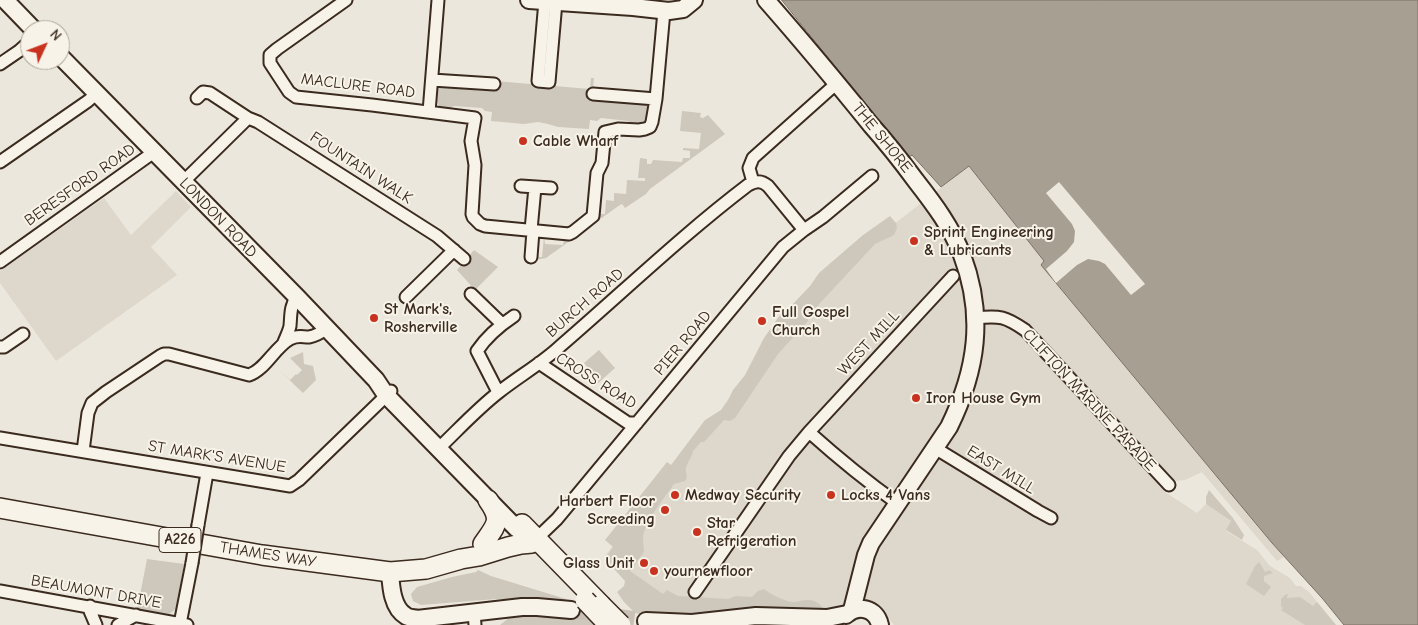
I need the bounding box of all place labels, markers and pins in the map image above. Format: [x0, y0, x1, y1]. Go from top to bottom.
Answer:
place label: Cable Wharf [533, 131, 618, 151]
marker: Cable Wharf [517, 135, 529, 147]
place label: Sprint Engineering & Lubricants [924, 222, 1054, 260]
marker: Sprint Engineering & Lubricants [908, 235, 920, 247]
place label: St Mark's, Rosherville [384, 299, 457, 337]
place label: Full Gospel Church [772, 302, 849, 340]
marker: St Mark's, Rosherville [368, 312, 380, 324]
marker: Full Gospel Church [756, 315, 768, 327]
place label: Iron House Gym [926, 388, 1041, 408]
marker: Iron House Gym [910, 392, 922, 404]
place label: Medway Security [685, 485, 800, 505]
place label: Locks 4 Vans [841, 485, 930, 505]
marker: Medway Security [669, 489, 681, 501]
marker: Locks 4 Vans [825, 489, 837, 501]
place label: Harbert Floor Screeding [559, 491, 655, 529]
marker: Harbert Floor Screeding [659, 504, 671, 516]
place label: Star Refrigeration [707, 513, 796, 551]
marker: Star Refrigeration [691, 526, 703, 538]
place label: Glass Unit [563, 553, 634, 573]
marker: Glass Unit [638, 557, 650, 569]
place label: yournewfloor [664, 561, 752, 581]
marker: yournewfloor [648, 565, 660, 577]

